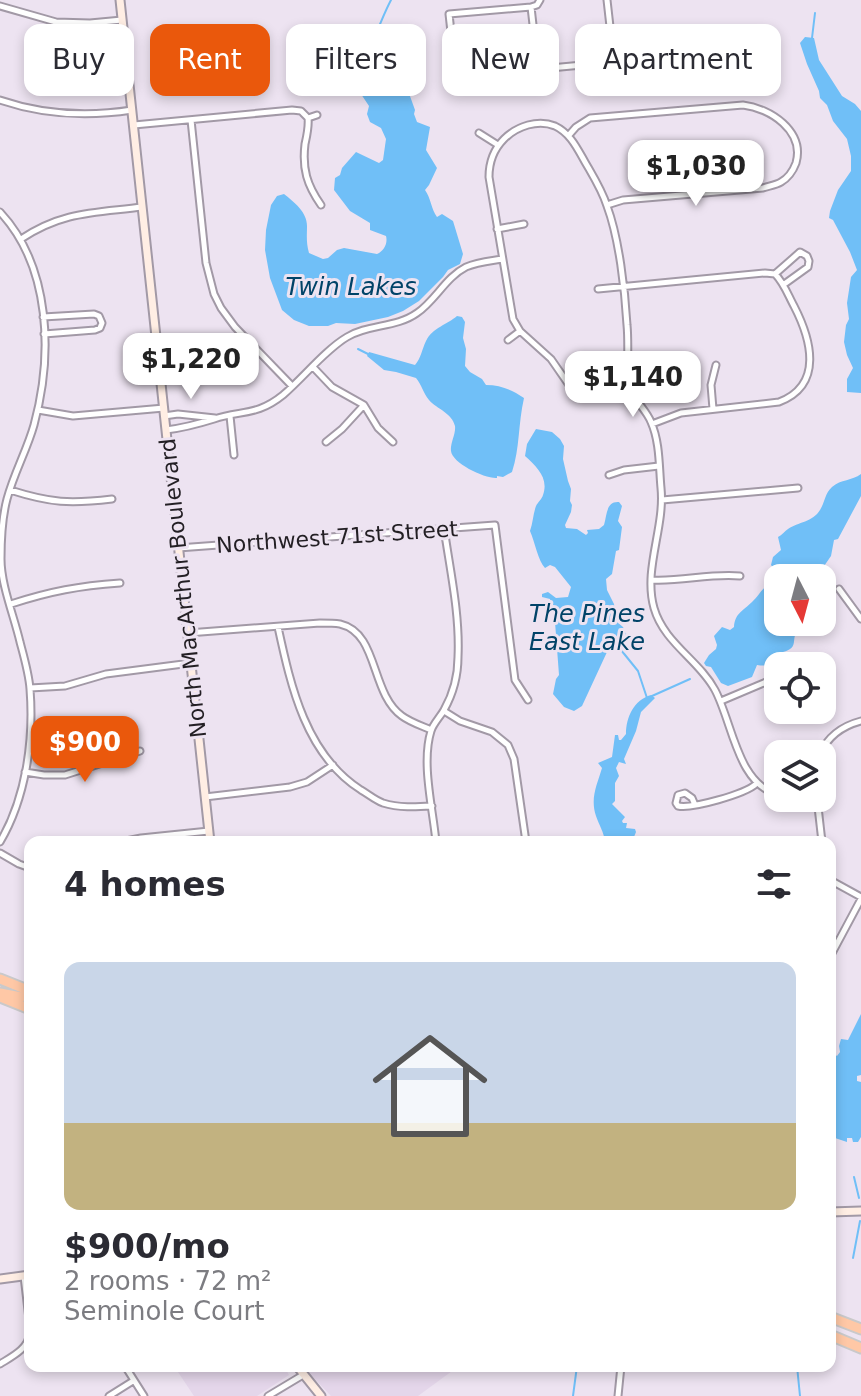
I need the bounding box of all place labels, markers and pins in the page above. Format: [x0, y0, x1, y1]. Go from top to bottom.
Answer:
pin: $1,030 [631, 140, 761, 208]
pin: $1,220 [126, 333, 256, 401]
pin: $1,140 [568, 351, 698, 419]
pin: $900 [38, 716, 132, 784]

